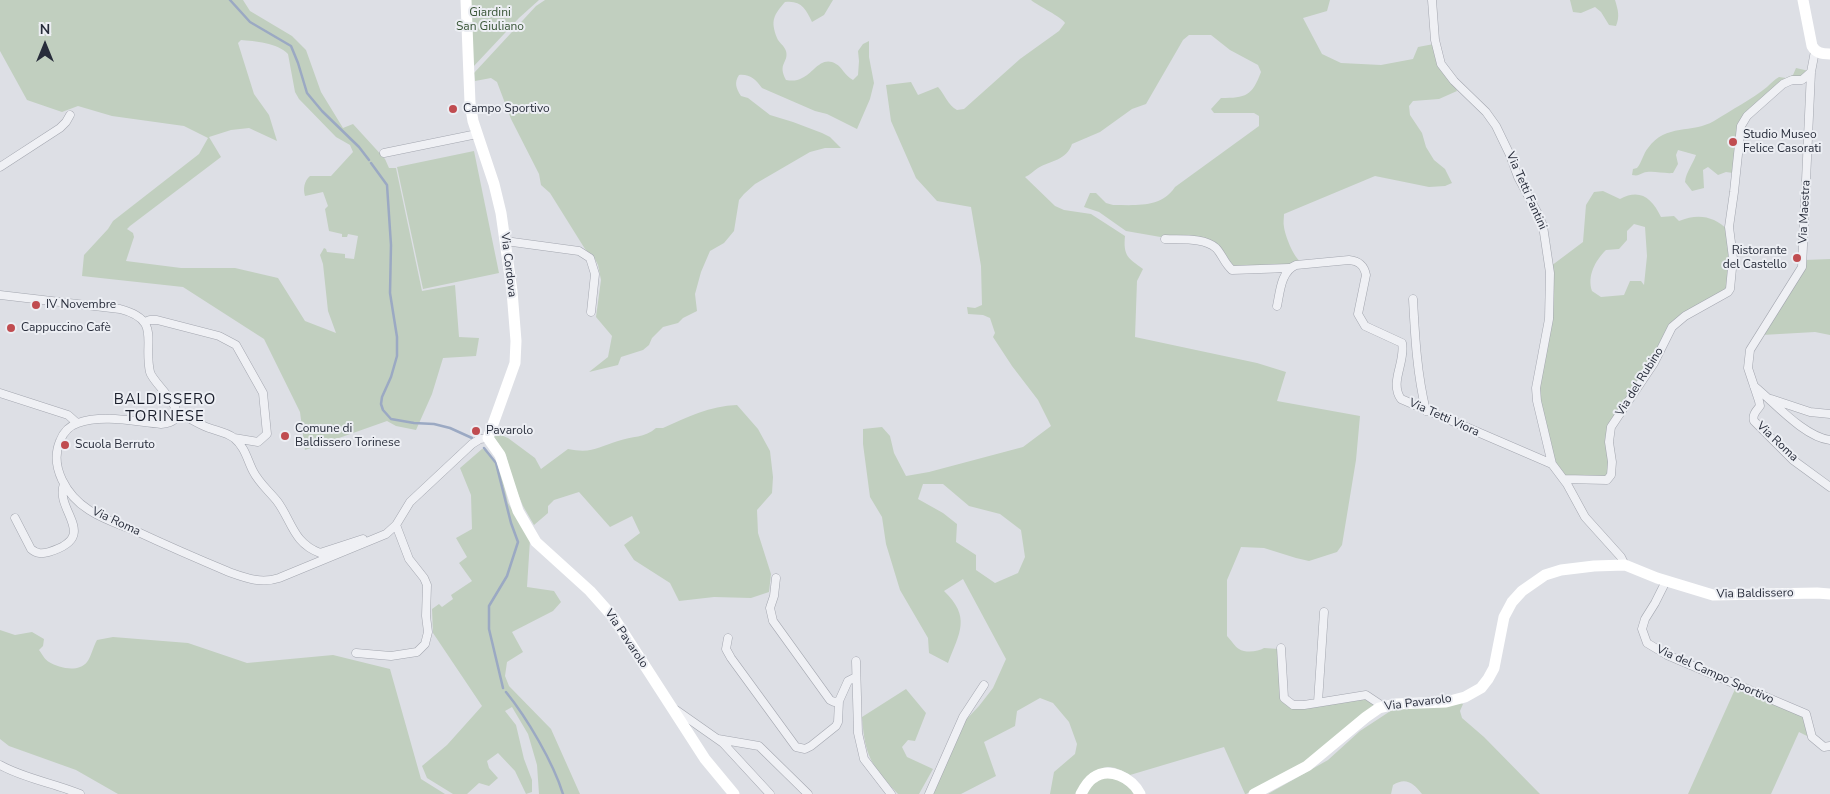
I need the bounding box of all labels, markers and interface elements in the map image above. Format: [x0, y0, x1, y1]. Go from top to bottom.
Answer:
park label: Giardini San Giuliano [456, 6, 524, 34]
north arrow [20, 20, 70, 70]
text: N [40, 20, 50, 39]
place label: Campo Sportivo [463, 102, 550, 116]
marker: Campo Sportivo [447, 103, 459, 115]
place label: Studio Museo Felice Casorati [1743, 128, 1821, 156]
marker: Studio Museo Felice Casorati [1727, 136, 1739, 148]
street label: Via Tetti Fantini [1502, 150, 1550, 232]
street label: Via Maestra [1796, 180, 1814, 244]
street label: Via Cordova [497, 232, 519, 298]
place label: Ristorante del Castello [1723, 244, 1787, 272]
marker: Ristorante del Castello [1791, 252, 1803, 264]
place label: IV Novembre [46, 298, 116, 312]
marker: IV Novembre [30, 299, 42, 311]
place label: Cappuccino Cafè [21, 321, 111, 335]
marker: Cappuccino Cafè [5, 322, 17, 334]
street label: Via del Rubino [1613, 345, 1667, 419]
district label: BALDISSERO TORINESE [112, 391, 218, 426]
street label: Via Tetti Viora [1407, 396, 1481, 440]
street label: Via Roma [1753, 419, 1801, 465]
place label: Comune di Baldissero Torinese [295, 422, 400, 450]
place label: Pavarolo [486, 424, 533, 438]
marker: Pavarolo [470, 425, 482, 437]
marker: Comune di Baldissero Torinese [279, 430, 291, 442]
place label: Scuola Berruto [75, 438, 155, 452]
marker: Scuola Berruto [59, 439, 71, 451]
street label: Via Roma [90, 505, 142, 539]
street label: Via Baldissero [1716, 586, 1794, 602]
street label: Via Pavarolo [601, 607, 651, 671]
street label: Via del Campo Sportivo [1654, 643, 1776, 707]
street label: Via Pavarolo [1384, 692, 1452, 714]

